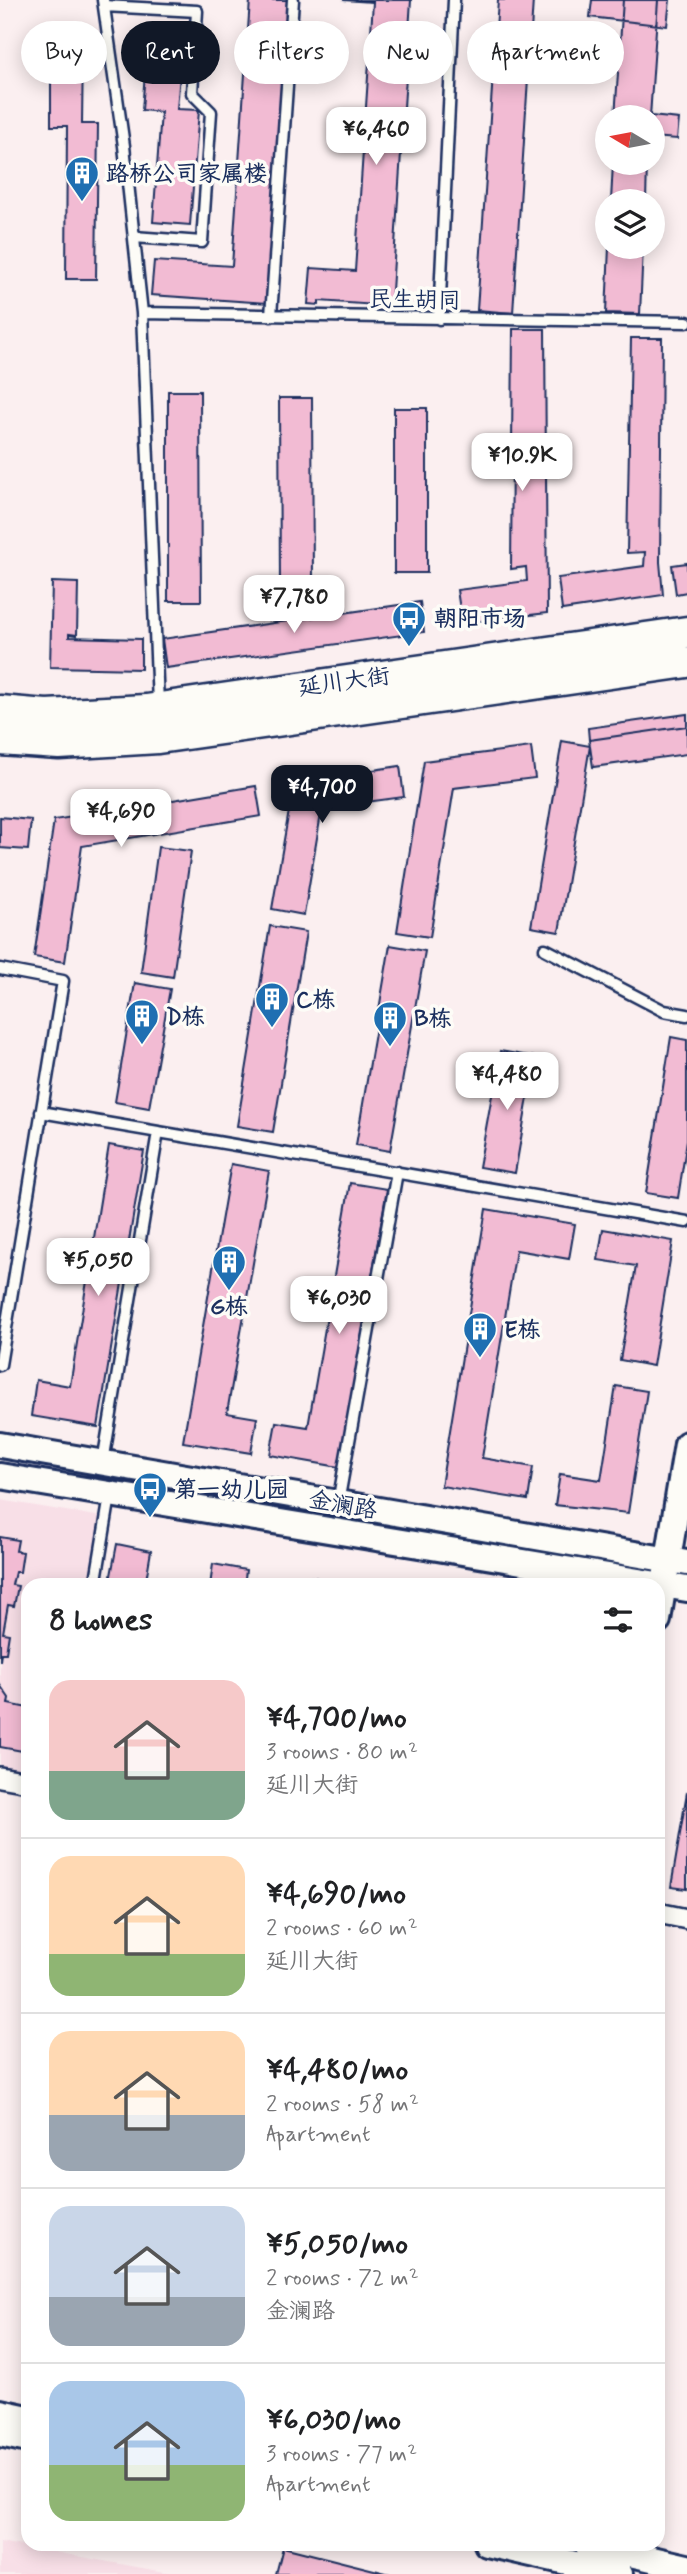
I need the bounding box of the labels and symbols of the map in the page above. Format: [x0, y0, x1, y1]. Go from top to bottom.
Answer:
north arrow [595, 105, 665, 175]
pin: ¥6,460 [319, 108, 433, 167]
building icon: 路桥公司家属楼 [63, 154, 101, 203]
place label: 路桥公司家属楼 [106, 160, 267, 190]
street label: 民生胡同 [369, 285, 461, 317]
pin: ¥10.9K [465, 434, 579, 493]
pin: ¥7,780 [237, 576, 351, 635]
bus stop icon: 朝阳市场 [390, 599, 428, 648]
place label: 朝阳市场 [434, 605, 526, 635]
street label: 延川大街 [297, 662, 392, 704]
pin: ¥4,700 [265, 766, 379, 825]
pin: ¥4,690 [64, 790, 178, 849]
building icon: C栋 [253, 980, 291, 1029]
place label: C栋 [296, 986, 335, 1016]
building icon: D栋 [123, 997, 161, 1046]
building icon: B栋 [371, 999, 409, 1048]
place label: D栋 [166, 1003, 205, 1033]
place label: B栋 [414, 1005, 452, 1035]
pin: ¥4,480 [450, 1052, 564, 1112]
pin: ¥5,050 [41, 1238, 155, 1298]
building icon: G栋 [210, 1243, 248, 1292]
pin: ¥6,030 [282, 1276, 396, 1336]
place label: G栋 [210, 1293, 248, 1323]
building icon: E栋 [461, 1310, 499, 1359]
place label: E栋 [504, 1316, 540, 1346]
bus stop icon: 第一幼儿园 [131, 1470, 169, 1519]
place label: 第一幼儿园 [174, 1476, 289, 1506]
street label: 金澜路 [306, 1485, 379, 1527]

